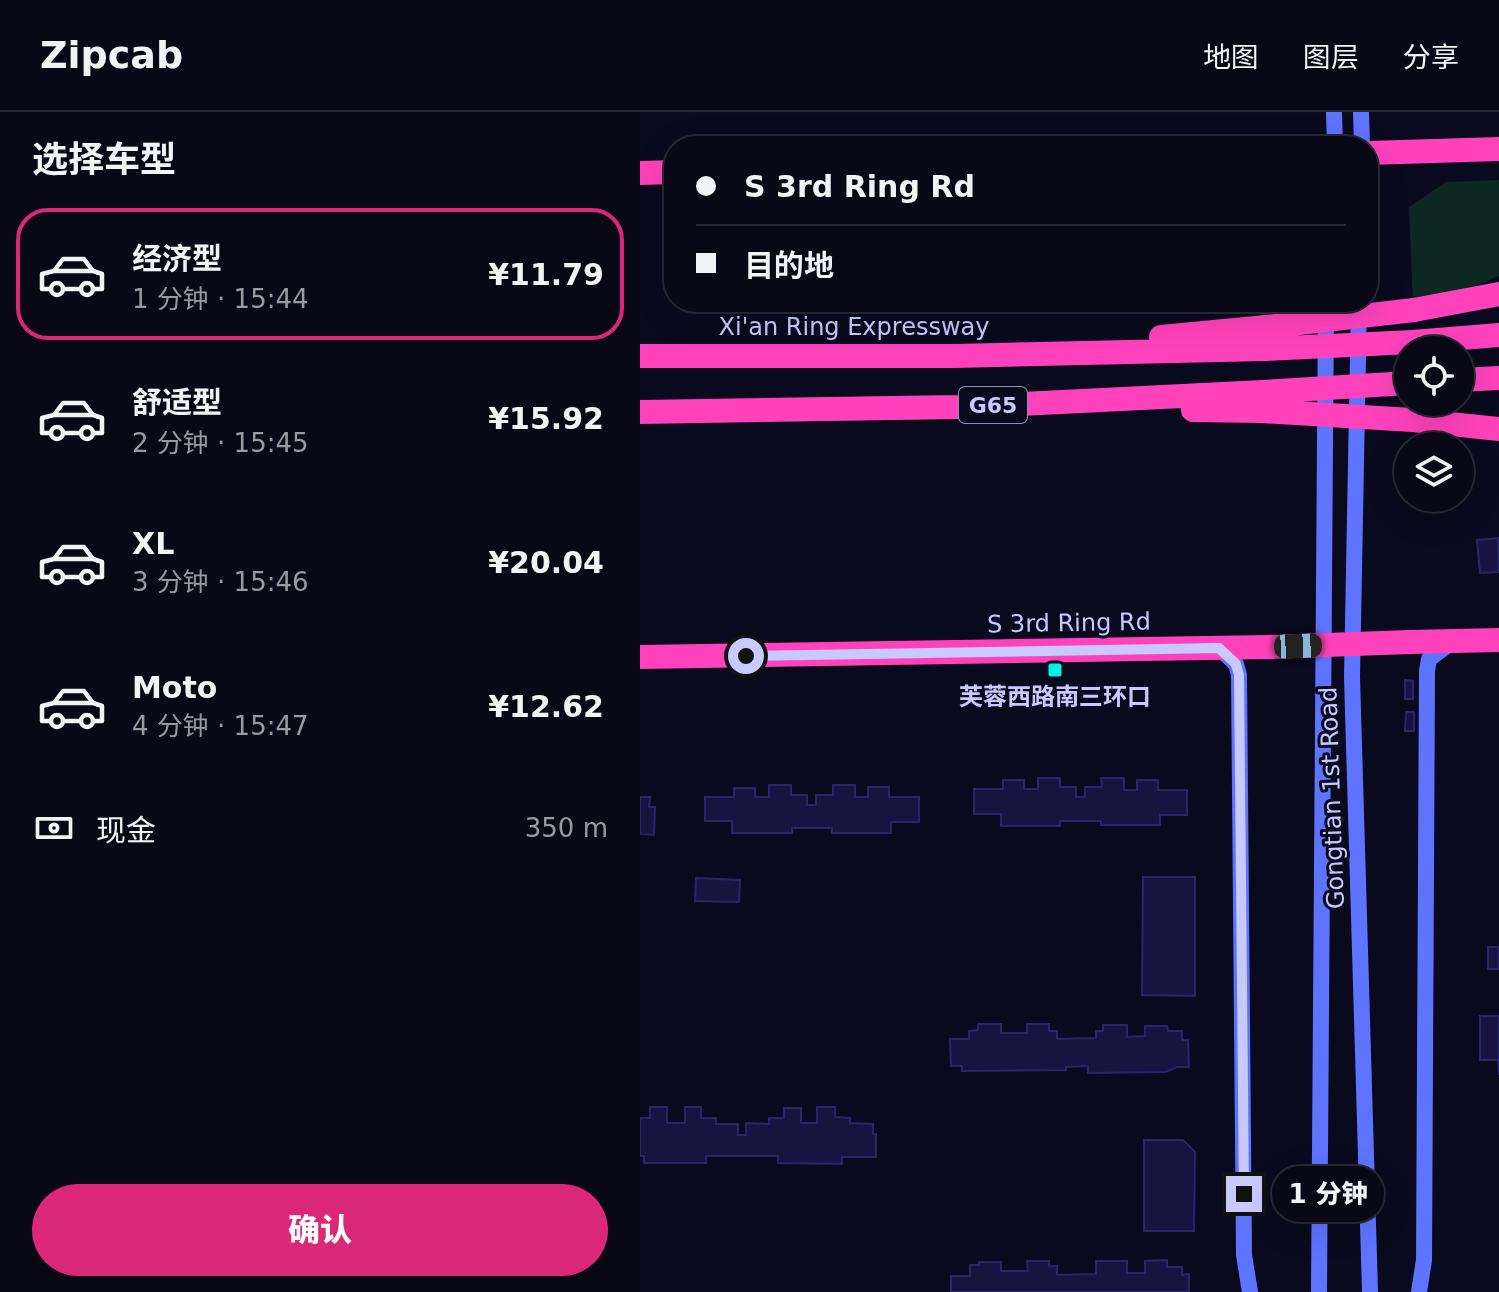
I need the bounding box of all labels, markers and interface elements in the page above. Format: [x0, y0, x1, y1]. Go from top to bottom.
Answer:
text: Zipcab [40, 33, 183, 77]
text: 地图 [1203, 41, 1259, 74]
text: 图层 [1303, 41, 1359, 74]
text: 分享 [1403, 41, 1459, 74]
text: 选择车型 [32, 139, 176, 180]
text: S 3rd Ring Rd [744, 169, 975, 204]
icon: car [36, 238, 108, 310]
text: 经济型 [132, 241, 222, 276]
text: 目的地 [744, 248, 834, 283]
text: ¥11.79 [488, 257, 604, 292]
text: 1 分钟 · 15:44 [132, 284, 309, 314]
street label: Xi'an Ring Expressway [719, 313, 989, 341]
map controls [1394, 336, 1474, 512]
button: locate [1394, 336, 1474, 416]
icon: car [36, 382, 108, 454]
text: 舒适型 [132, 385, 222, 420]
road number: G65 [959, 387, 1027, 423]
text: ¥15.92 [488, 401, 604, 436]
text: 2 分钟 · 15:45 [132, 428, 309, 458]
button: layers [1394, 432, 1474, 512]
icon: car [36, 526, 108, 598]
text: XL [132, 526, 174, 561]
text: ¥20.04 [488, 545, 604, 580]
text: 3 分钟 · 15:46 [132, 567, 309, 597]
street label: S 3rd Ring Rd [987, 608, 1151, 638]
car [1274, 633, 1322, 659]
route start [728, 638, 764, 674]
marker: 芙蓉西路南三环口 [1046, 661, 1064, 679]
icon: car [36, 670, 108, 742]
text: Moto [132, 670, 217, 705]
place label: 芙蓉西路南三环口 [959, 683, 1151, 711]
street label: Gongtian 1st Road [1314, 686, 1350, 910]
text: ¥12.62 [488, 689, 604, 724]
text: 4 分钟 · 15:47 [132, 711, 309, 741]
icon: cash [32, 806, 76, 850]
text: 现金 [96, 813, 156, 848]
text: 350 m [525, 813, 608, 843]
callout: 1 分钟 [1272, 1166, 1384, 1222]
route end [1226, 1176, 1262, 1212]
text: 1 分钟 [1288, 1179, 1368, 1209]
button: 确认 [32, 1184, 608, 1276]

